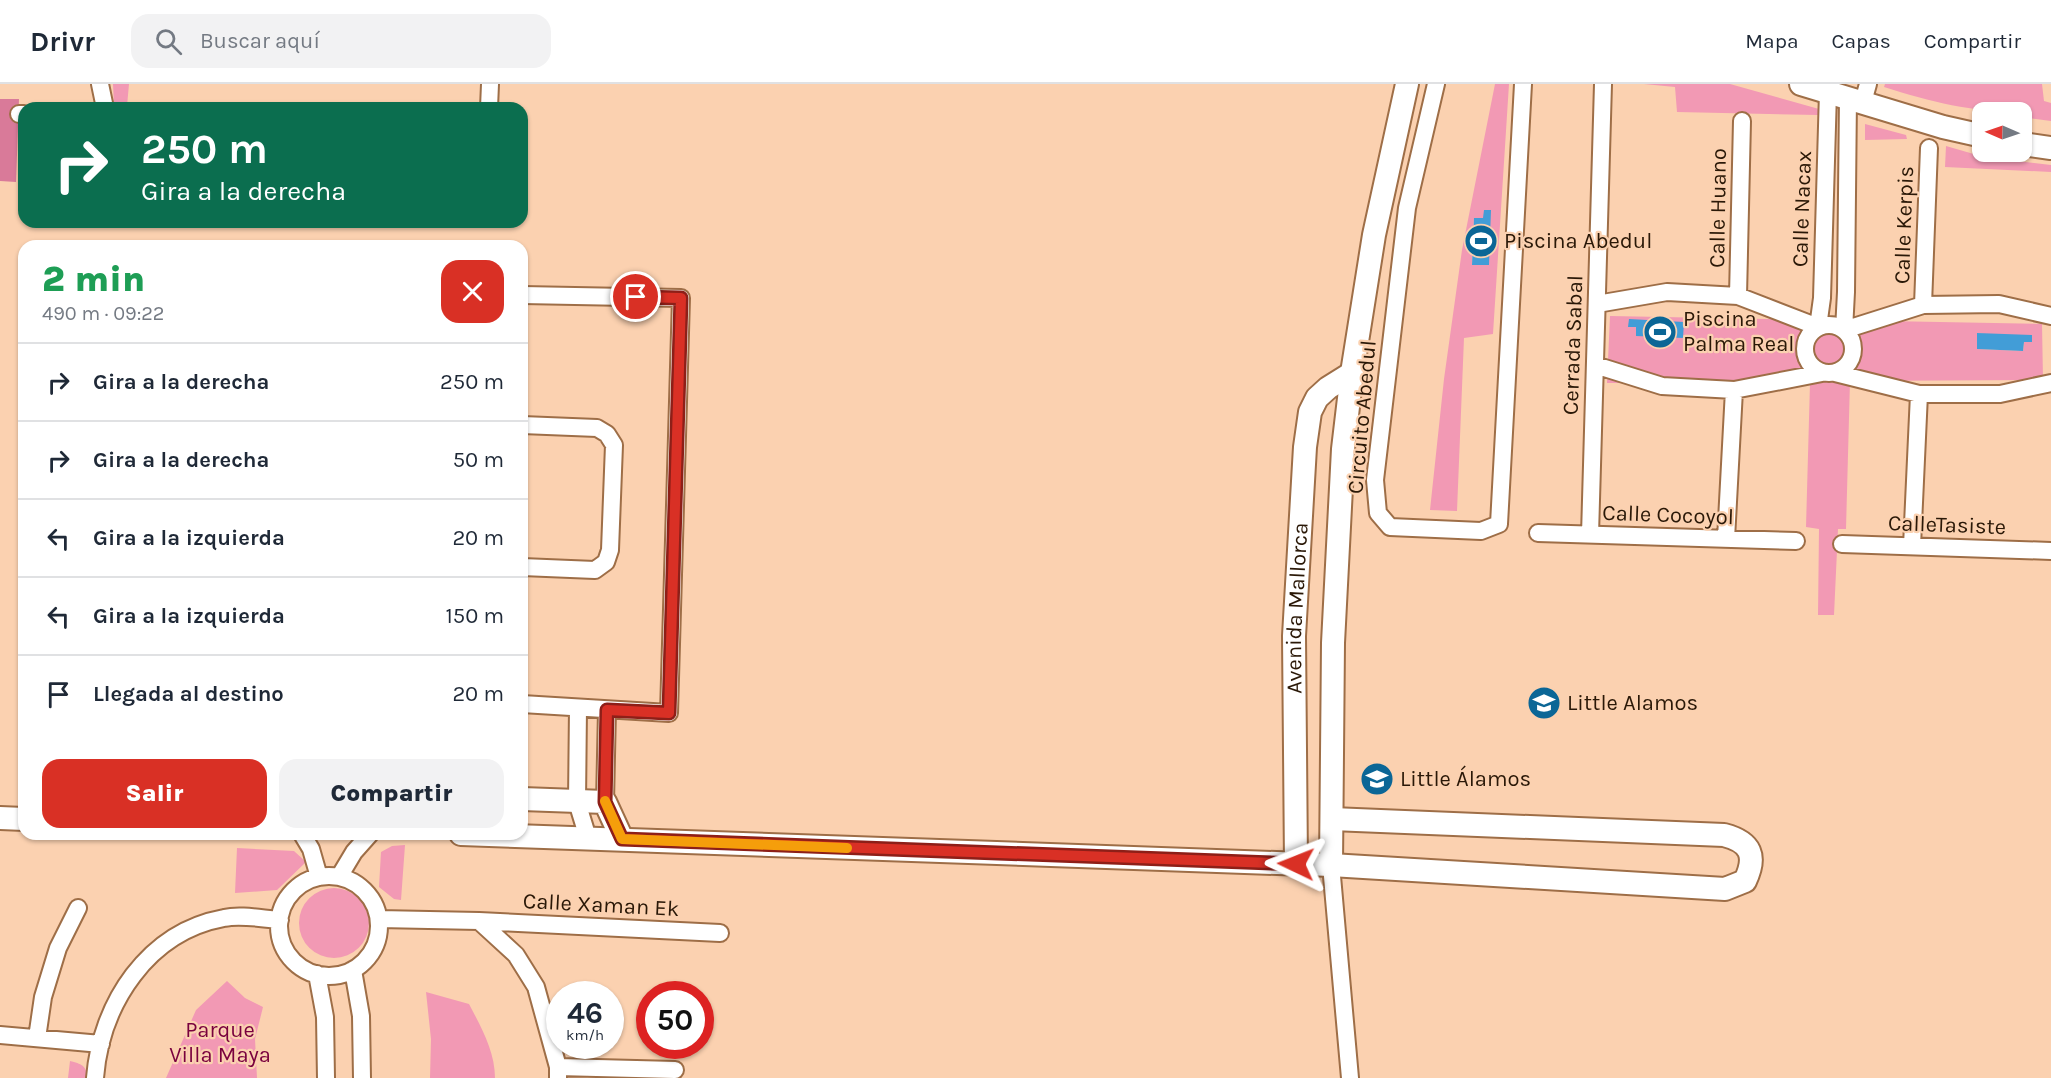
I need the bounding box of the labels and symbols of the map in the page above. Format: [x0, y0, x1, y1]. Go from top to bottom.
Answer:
north arrow [1972, 102, 2032, 162]
street label: Calle Huano [1704, 148, 1732, 268]
street label: Calle Nacax [1787, 150, 1817, 268]
street label: Calle Kerpis [1889, 166, 1919, 284]
sports icon: Piscina Abedul [1463, 223, 1499, 259]
place label: Piscina Abedul [1504, 228, 1652, 254]
pin [610, 271, 661, 322]
street label: Cerrada Sabal [1558, 275, 1588, 415]
place label: Piscina Palma Real [1683, 306, 1794, 357]
sports icon: Piscina Palma Real [1642, 314, 1678, 350]
street label: Circuito Abedul [1342, 339, 1382, 495]
street label: Calle Cocoyol [1602, 500, 1734, 530]
street label: CalleTasiste [1887, 510, 2007, 540]
street label: Avenida Mallorca [1281, 522, 1314, 694]
school or university icon: Little Alamos [1526, 685, 1562, 721]
place label: Little Alamos [1567, 690, 1698, 716]
school or university icon: Little Álamos [1359, 761, 1395, 797]
place label: Little Álamos [1400, 765, 1531, 792]
position arrow [1264, 832, 1328, 896]
street label: Calle Xaman Ek [522, 888, 680, 922]
speed limit sign: 50 [636, 981, 714, 1059]
park label: Parque Villa Maya [169, 1017, 271, 1068]

